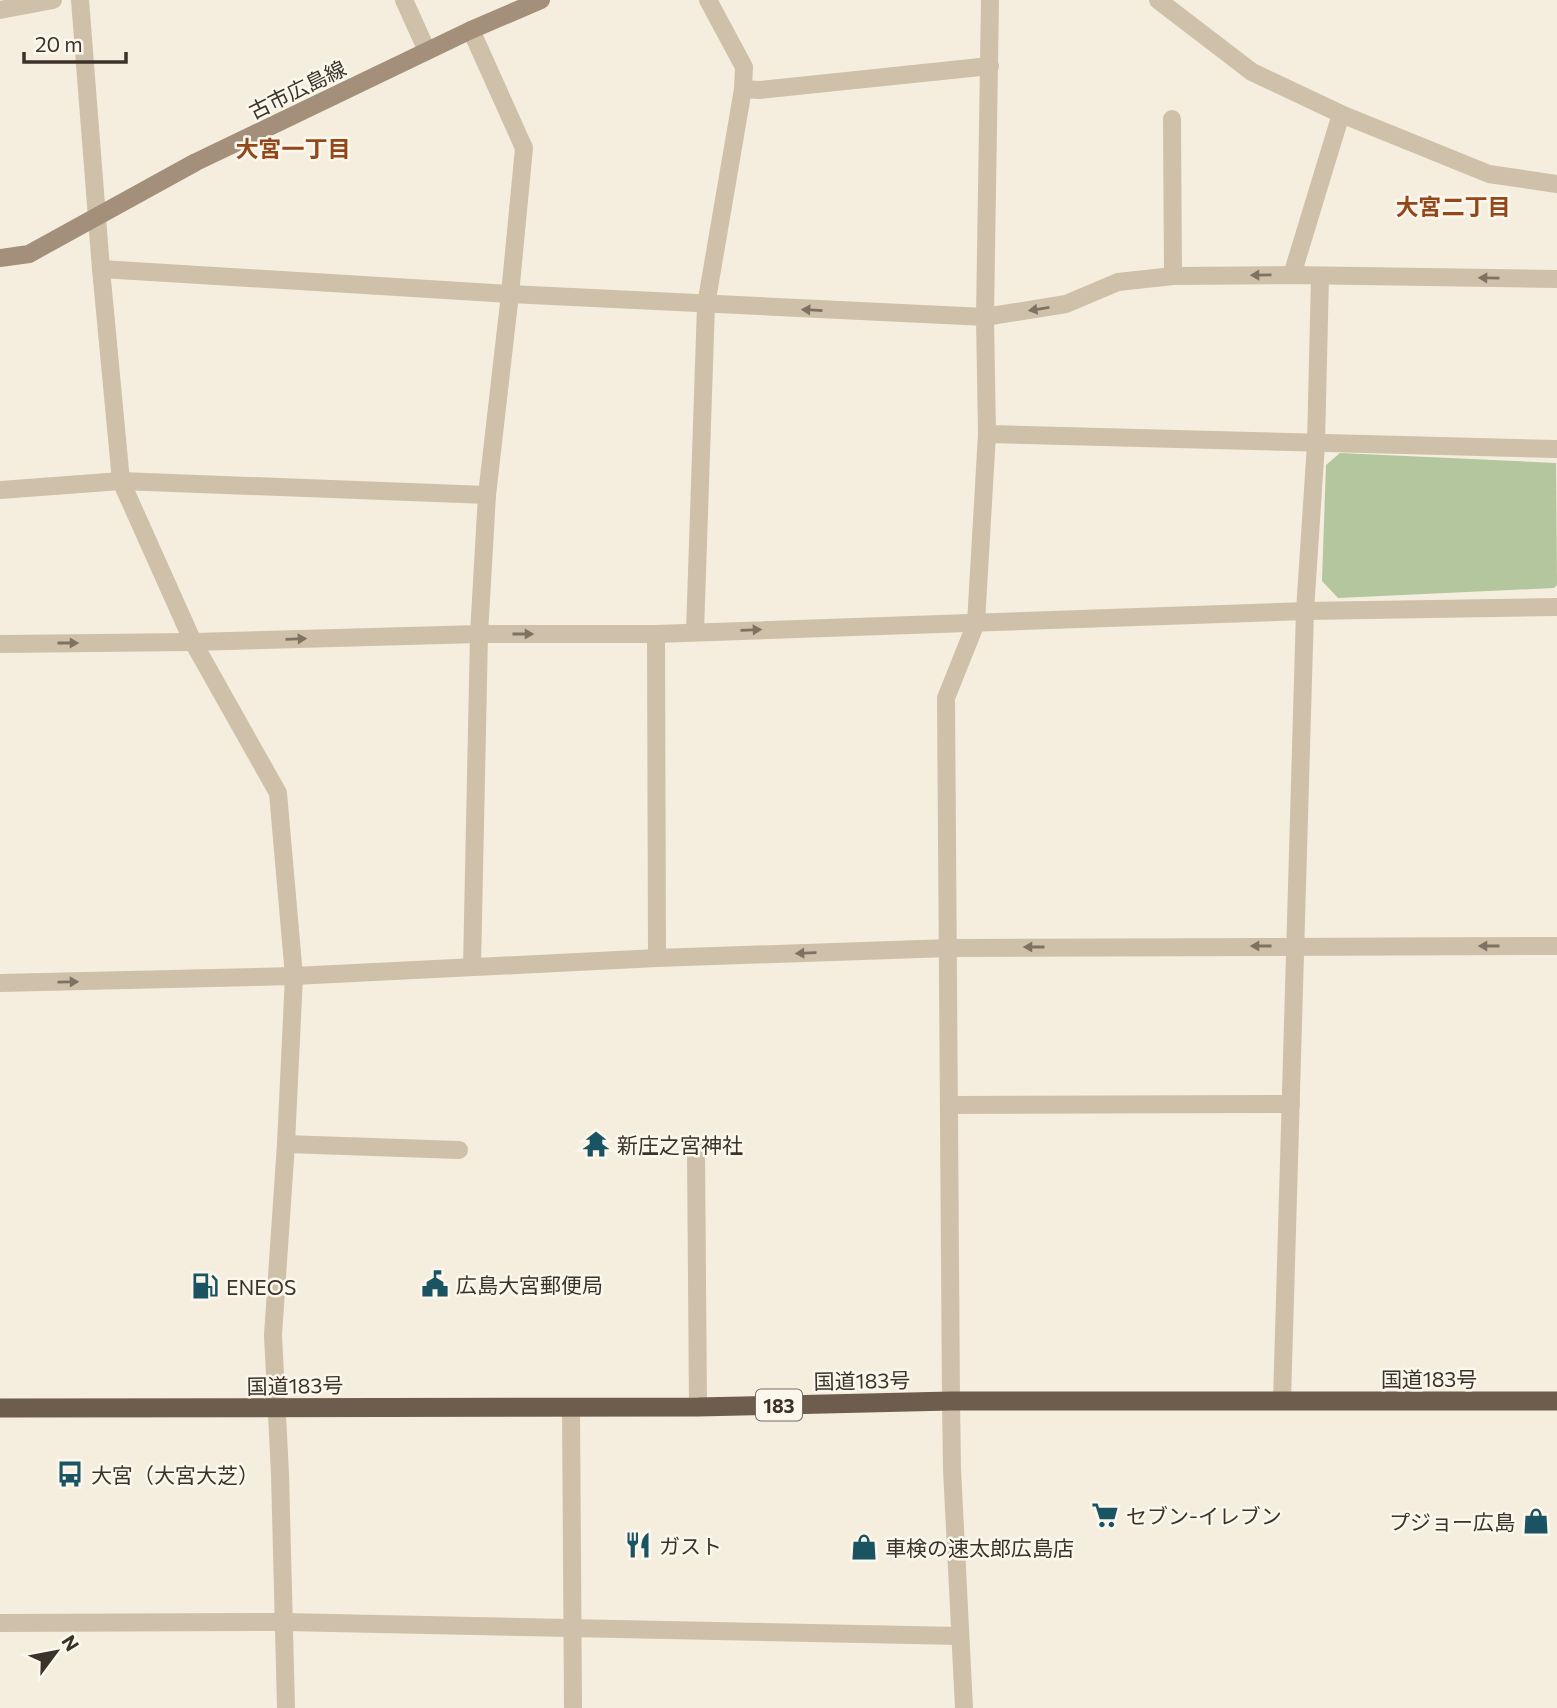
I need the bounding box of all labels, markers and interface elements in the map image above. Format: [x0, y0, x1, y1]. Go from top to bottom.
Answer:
scale bar [24, 21, 126, 65]
text: 20 m [35, 31, 83, 56]
street label: 古市広島線 [244, 55, 350, 123]
district label: 大宮一丁目 [236, 134, 351, 162]
district label: 大宮二丁目 [1396, 192, 1511, 220]
one-way arrow [1250, 269, 1272, 281]
one-way arrow [1478, 273, 1500, 284]
one-way arrow [801, 304, 823, 315]
one-way arrow [1028, 304, 1050, 315]
one-way arrow [740, 624, 762, 636]
one-way arrow [512, 628, 534, 640]
one-way arrow [285, 634, 307, 645]
one-way arrow [57, 637, 79, 649]
one-way arrow [1250, 940, 1272, 952]
one-way arrow [1478, 940, 1500, 952]
one-way arrow [1023, 941, 1045, 953]
one-way arrow [795, 947, 817, 958]
one-way arrow [57, 976, 79, 987]
temple icon: 新庄之宮神社 [581, 1129, 611, 1159]
place label: 新庄之宮神社 [617, 1132, 743, 1157]
public building icon: 広島大宮郵便局 [420, 1269, 450, 1299]
fuel station icon: ENEOS [190, 1271, 220, 1301]
place label: 広島大宮郵便局 [456, 1272, 603, 1297]
place label: ENEOS [226, 1274, 296, 1299]
street label: 国道183号 [1381, 1366, 1477, 1391]
street label: 国道183号 [813, 1367, 911, 1393]
street label: 国道183号 [246, 1372, 344, 1398]
road number: 183 [756, 1390, 802, 1420]
bus stop icon: 大宮（大宮大芝） [55, 1459, 85, 1489]
place label: 大宮（大宮大芝） [91, 1462, 259, 1487]
supermarket icon: セブン-イレブン [1090, 1500, 1120, 1530]
place label: セブン-イレブン [1126, 1503, 1282, 1528]
shop icon: プジョー広島 [1521, 1506, 1551, 1536]
place label: プジョー広島 [1389, 1509, 1515, 1534]
restaurant icon: ガスト [623, 1530, 653, 1560]
shop icon: 車検の速太郎広島店 [849, 1532, 879, 1562]
place label: ガスト [659, 1533, 722, 1558]
place label: 車検の速太郎広島店 [885, 1535, 1074, 1560]
north arrow [21, 1617, 91, 1687]
text: N [57, 1631, 84, 1655]

